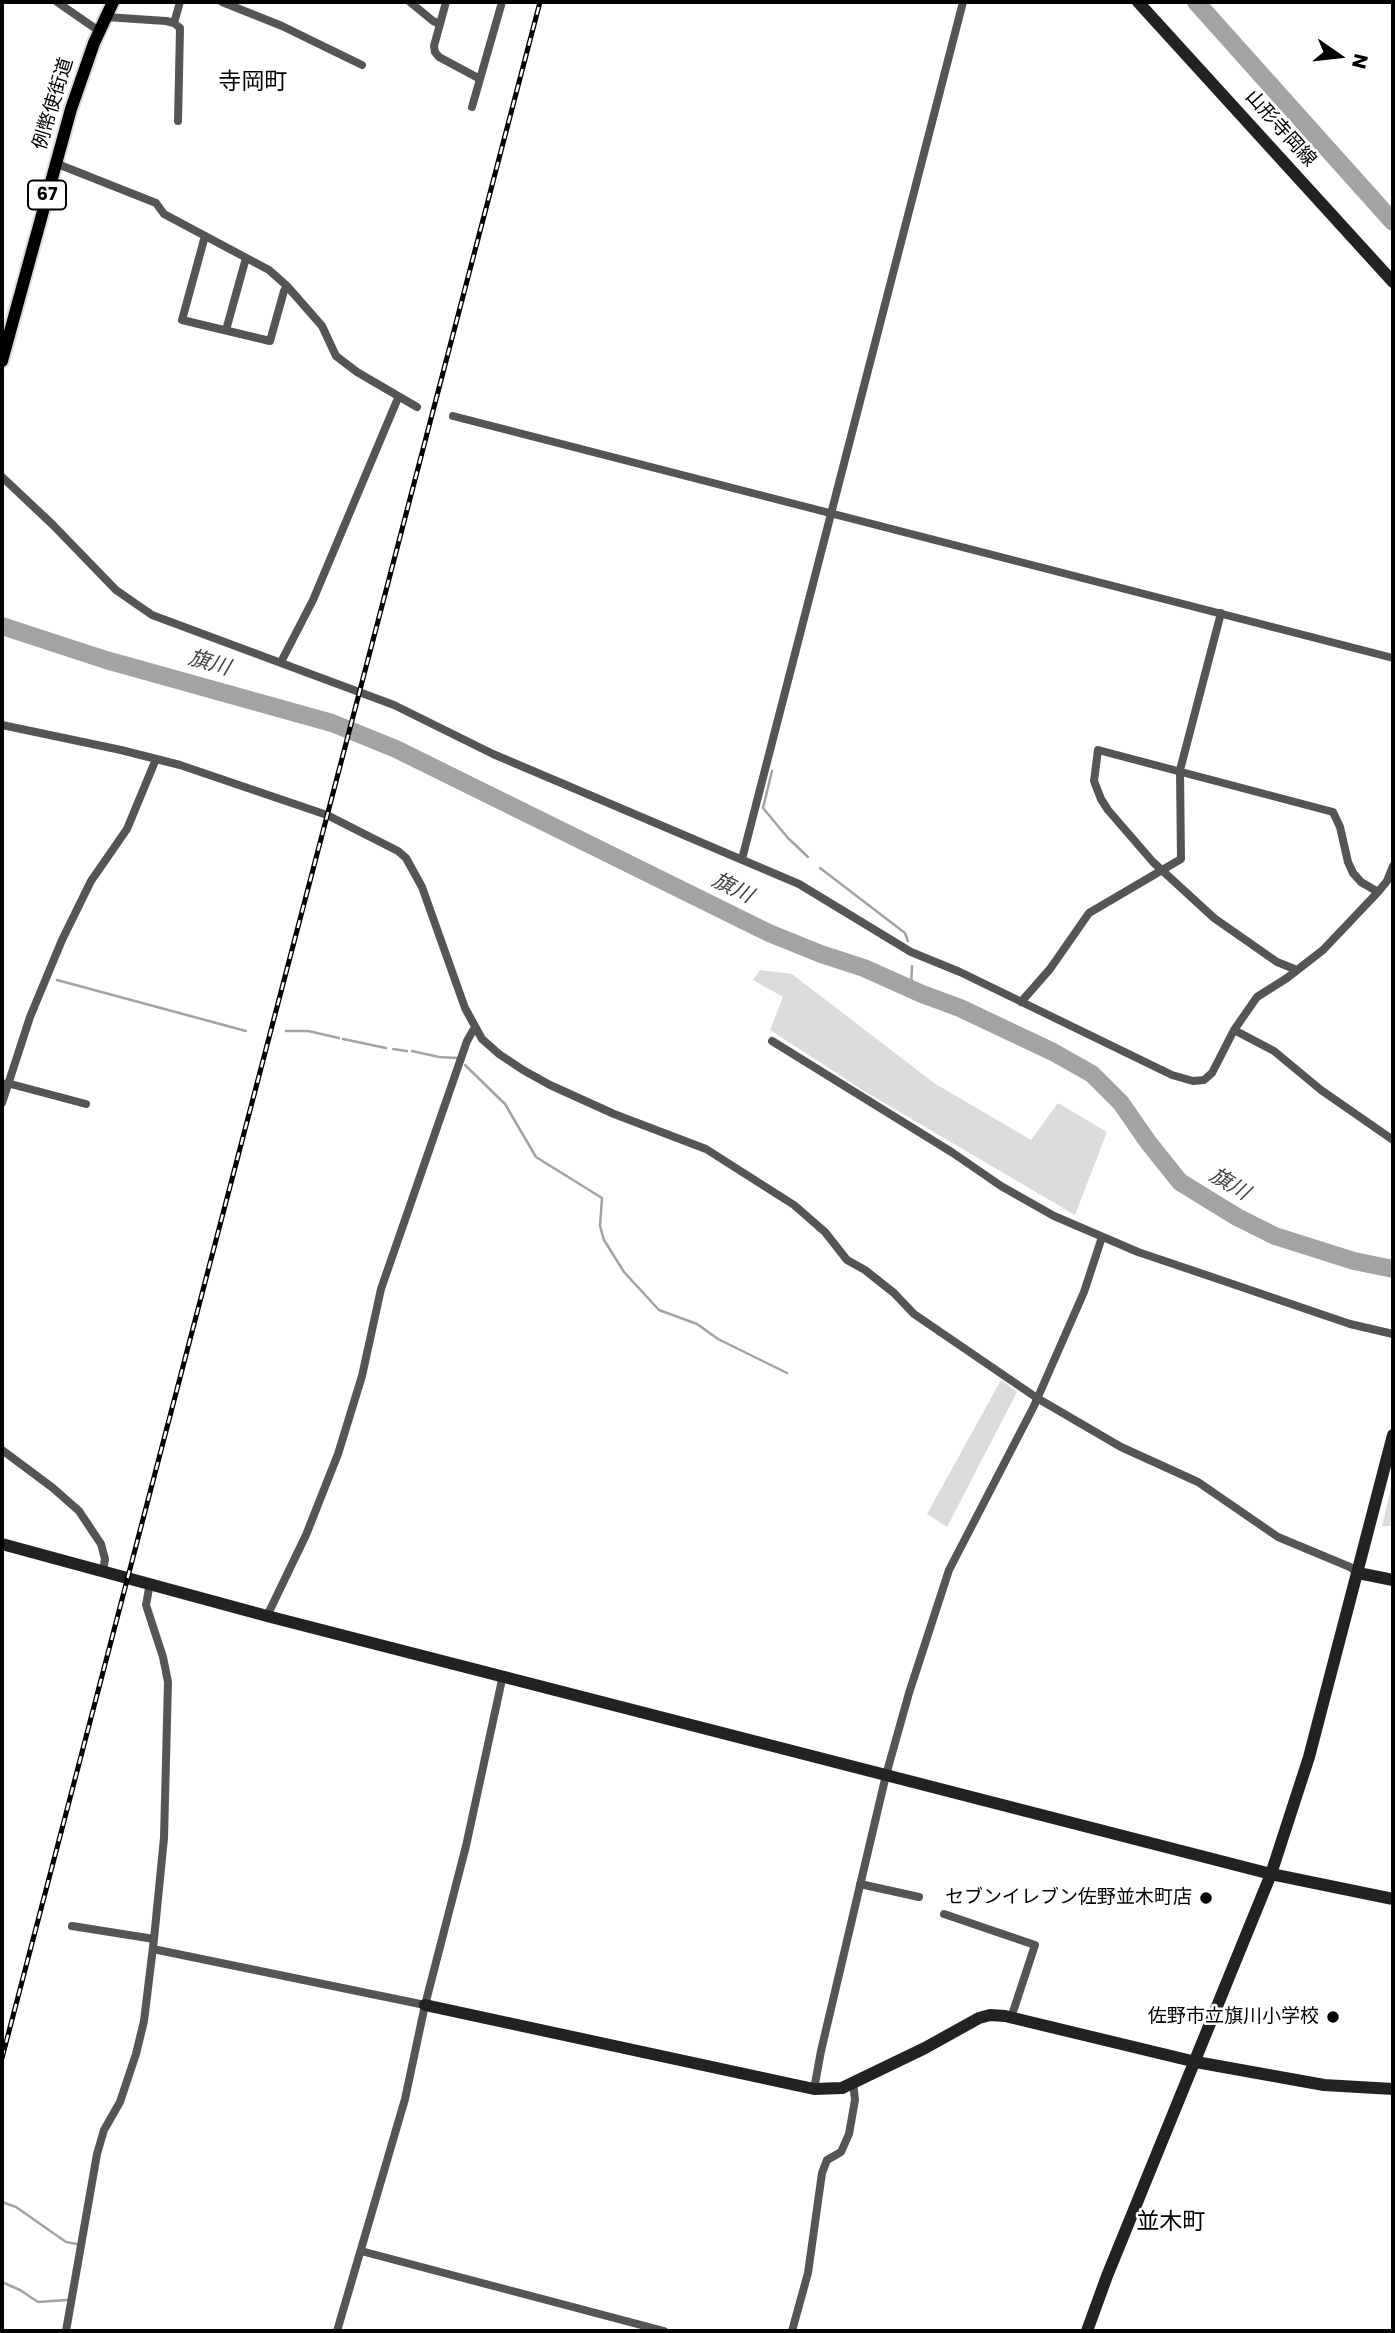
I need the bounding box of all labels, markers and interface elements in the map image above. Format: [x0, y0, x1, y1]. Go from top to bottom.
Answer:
north arrow [1304, 21, 1374, 91]
text: N [1345, 51, 1375, 71]
street label: 例幣使街道 [29, 55, 79, 153]
district label: 寺岡町 [219, 69, 287, 97]
street label: 山形寺岡線 [1240, 86, 1320, 172]
road number: 67 [28, 180, 66, 210]
water label: 旗川 [185, 646, 233, 682]
water label: 旗川 [708, 868, 756, 910]
water label: 旗川 [1205, 1163, 1253, 1207]
place label: セブンイレブン佐野並木町店 [945, 1887, 1192, 1909]
marker: セブンイレブン佐野並木町店 [1198, 1890, 1214, 1906]
place label: 佐野市立旗川小学校 [1148, 2006, 1319, 2028]
marker: 佐野市立旗川小学校 [1325, 2009, 1341, 2025]
district label: 並木町 [1137, 2209, 1205, 2237]

